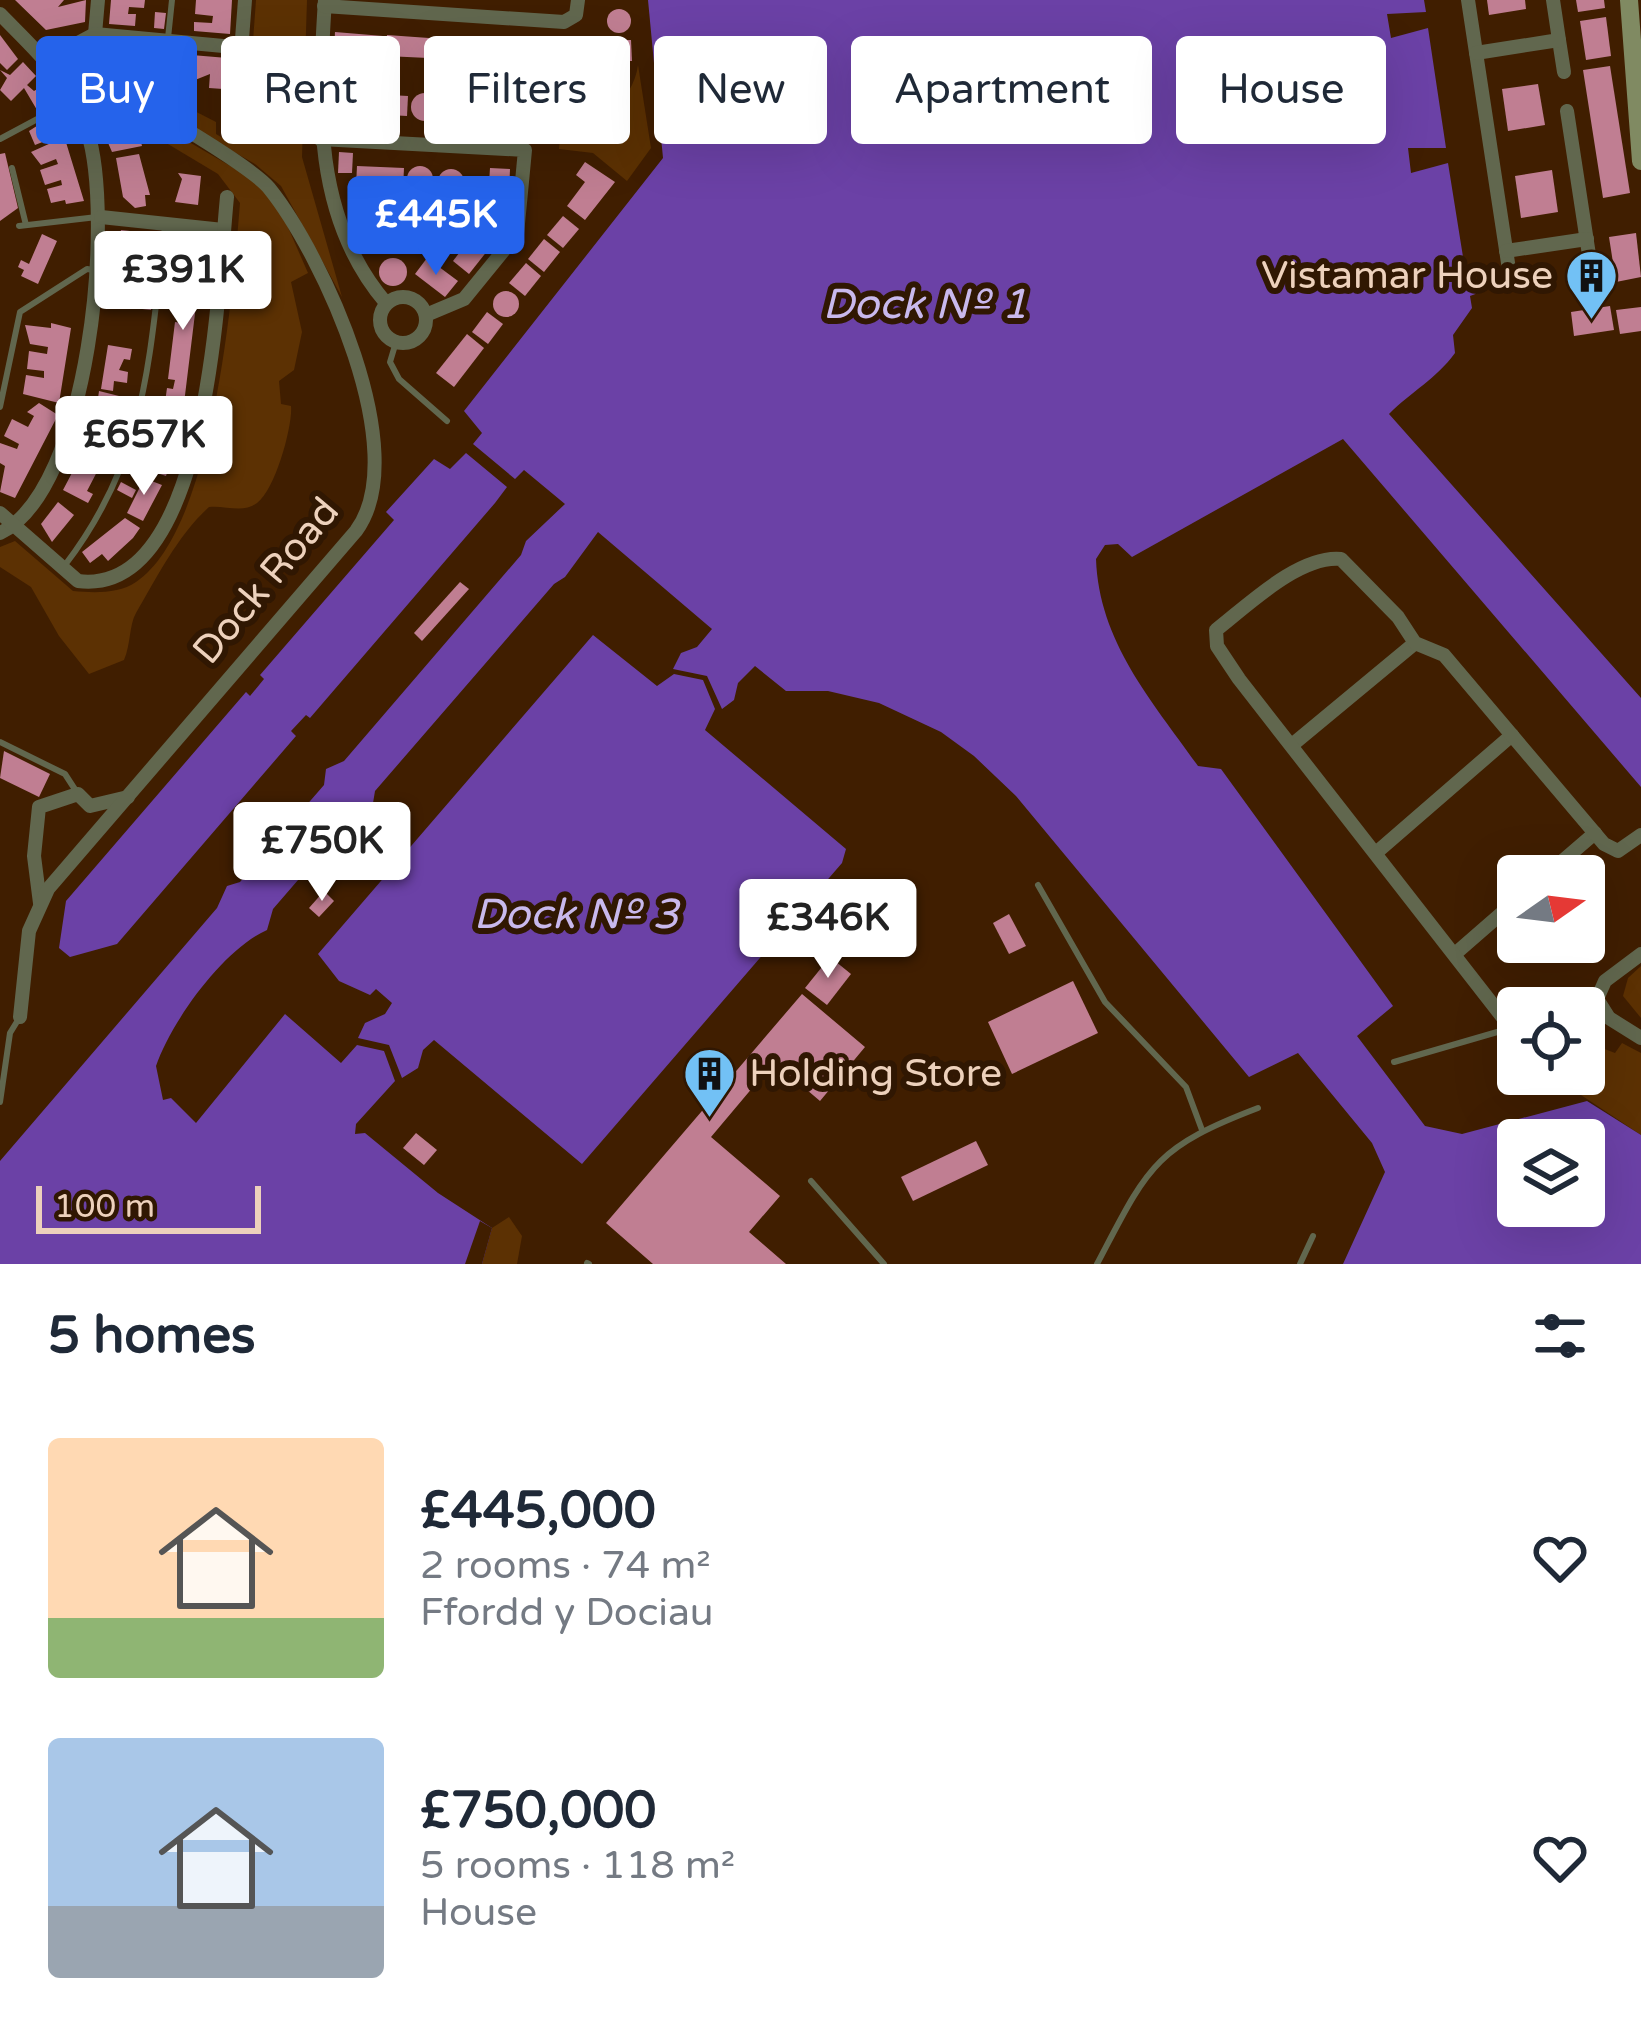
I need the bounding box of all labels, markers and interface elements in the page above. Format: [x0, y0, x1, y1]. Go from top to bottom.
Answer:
chip: Buy [36, 36, 197, 144]
chip: Rent [221, 36, 400, 144]
chip: Filters [424, 36, 630, 144]
chip: New [654, 36, 827, 144]
chip: Apartment [851, 36, 1152, 144]
chip: House [1176, 36, 1386, 144]
pin: £445K [352, 176, 520, 278]
text: £445K [374, 191, 498, 238]
pin: £391K [99, 231, 267, 333]
text: £391K [121, 246, 245, 293]
building icon: Vistamar House [1564, 247, 1620, 321]
place label: Vistamar House [1261, 252, 1553, 299]
water label: Dock Nº 1 [822, 279, 1028, 330]
pin: £657K [60, 396, 228, 498]
text: £657K [82, 411, 206, 458]
street label: Dock Road [183, 488, 349, 674]
pin: £750K [238, 802, 406, 904]
text: £750K [260, 817, 384, 864]
north arrow [1497, 855, 1605, 963]
map controls [1497, 855, 1605, 1227]
pin: £346K [744, 879, 912, 981]
water label: Dock Nº 3 [473, 889, 681, 940]
text: £346K [766, 894, 890, 941]
button: locate [1497, 987, 1605, 1095]
building icon: Holding Store [682, 1045, 738, 1119]
place label: Holding Store [749, 1050, 1002, 1097]
button: layers [1497, 1119, 1605, 1227]
scale bar [36, 1180, 261, 1233]
text: 100 m [54, 1187, 155, 1226]
icon: filters [1527, 1303, 1593, 1369]
text: 5 homes [48, 1305, 256, 1367]
text: £445,000 [420, 1480, 656, 1542]
icon: home [144, 1486, 288, 1630]
icon: heart [1527, 1525, 1593, 1591]
text: 2 rooms · 74 m² [420, 1542, 711, 1589]
text: Ffordd y Dociau [420, 1589, 714, 1636]
text: £750,000 [420, 1780, 656, 1842]
icon: home [144, 1786, 288, 1930]
icon: heart [1527, 1825, 1593, 1891]
text: 5 rooms · 118 m² [420, 1842, 735, 1889]
text: House [420, 1889, 537, 1936]

